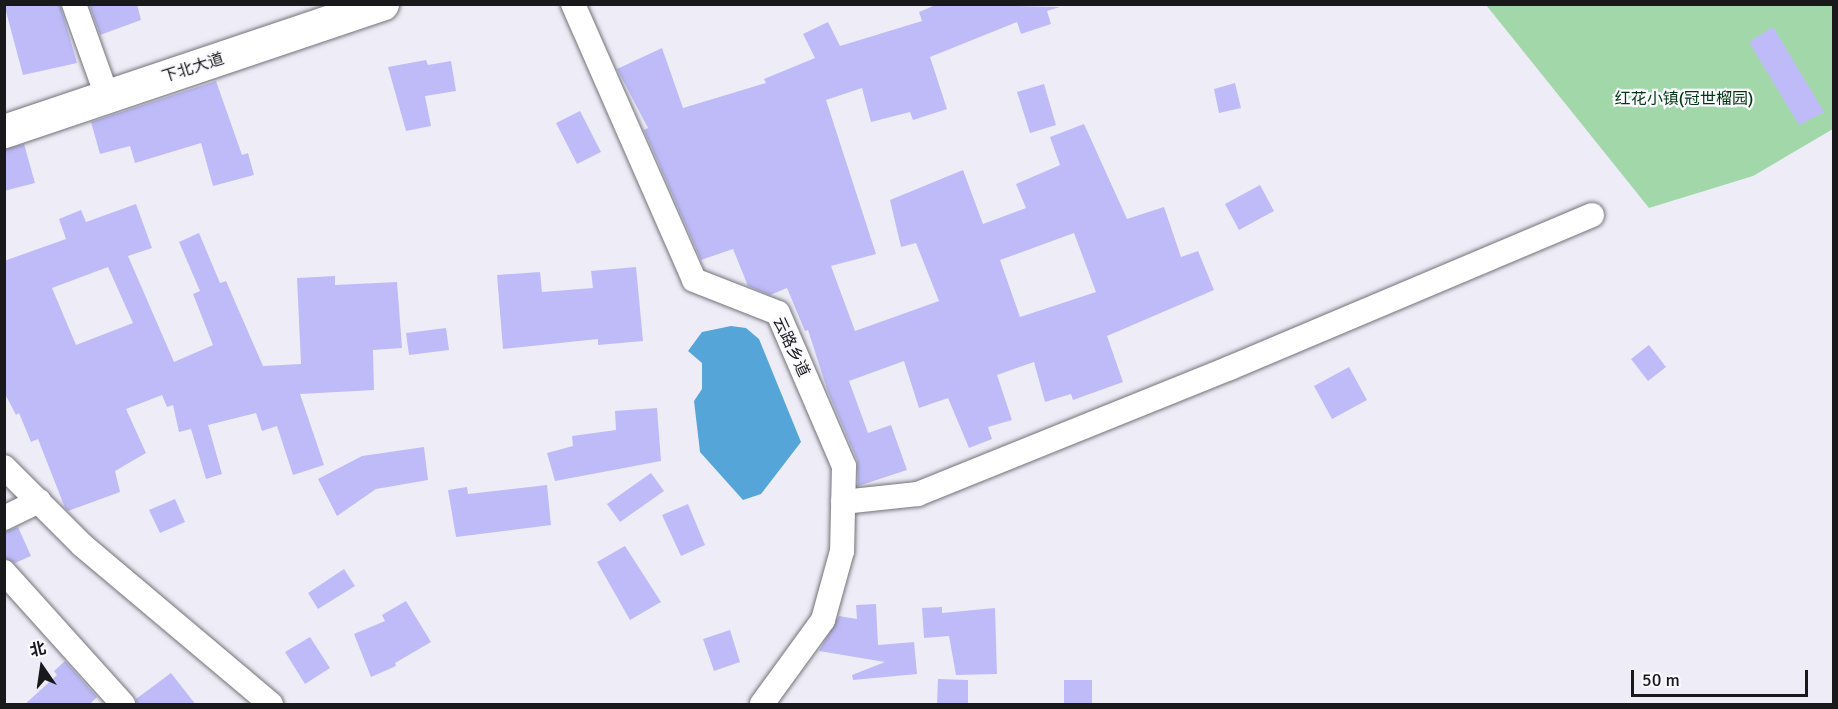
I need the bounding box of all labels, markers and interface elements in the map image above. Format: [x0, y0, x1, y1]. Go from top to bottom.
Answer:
street label: 下北大道 [160, 49, 226, 87]
park label: 红花小镇(冠世榴园) [1615, 89, 1753, 109]
street label: 云路乡道 [769, 314, 813, 380]
north arrow [12, 637, 72, 697]
text: 北 [28, 638, 48, 661]
scale bar [1634, 658, 1811, 696]
text: 50 m [1642, 669, 1680, 691]

